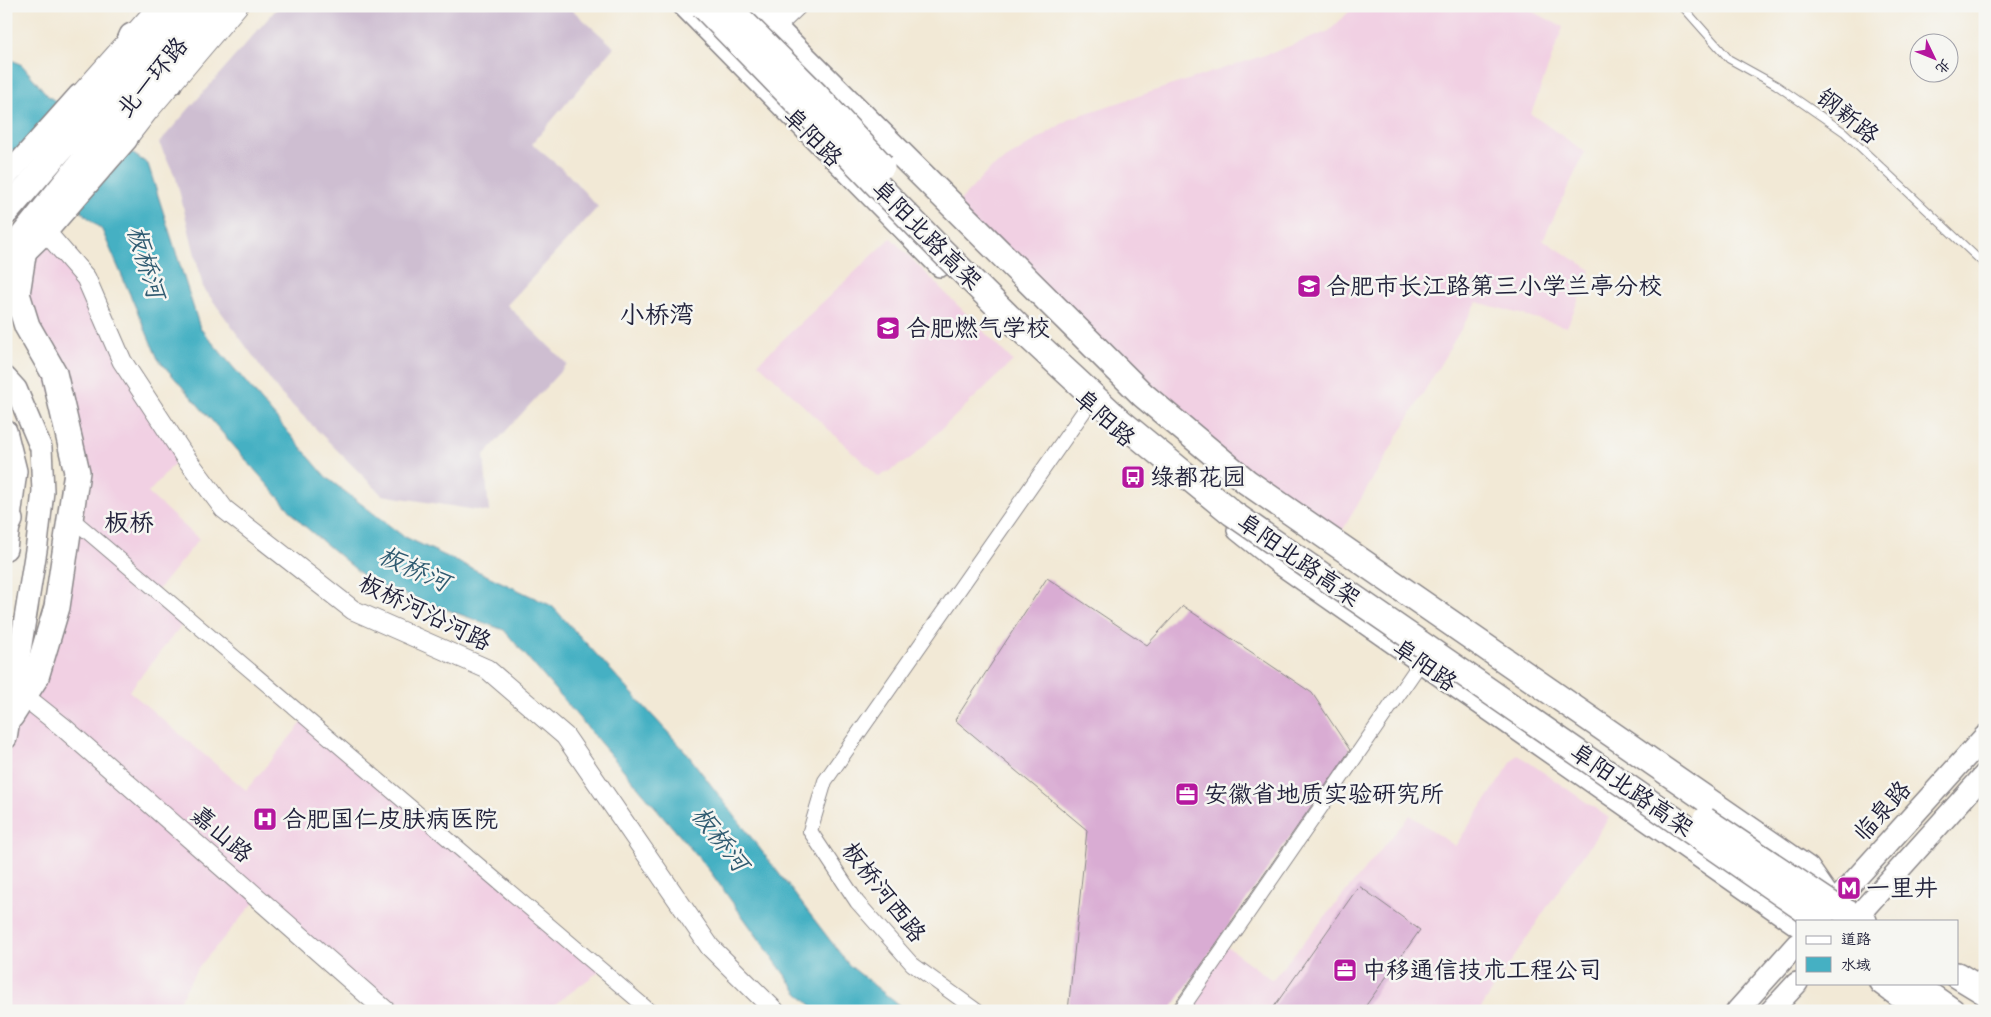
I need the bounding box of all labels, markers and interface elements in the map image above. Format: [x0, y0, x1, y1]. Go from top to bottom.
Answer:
street label: 北一环路 [110, 31, 194, 123]
north arrow [1908, 32, 1958, 82]
text: 北 [1932, 56, 1954, 77]
street label: 钢新路 [1811, 82, 1885, 150]
street label: 阜阳路 [777, 101, 849, 173]
street label: 阜阳北路高架 [865, 173, 989, 297]
water label: 板桥河 [120, 221, 173, 306]
place label: 合肥市长江路第三小学兰亭分校 [1326, 271, 1662, 301]
school or university icon: 合肥市长江路第三小学兰亭分校 [1296, 273, 1322, 299]
district label: 小桥湾 [619, 299, 695, 331]
place label: 合肥燃气学校 [906, 313, 1050, 343]
school or university icon: 合肥燃气学校 [875, 315, 901, 341]
street label: 阜阳路 [1068, 383, 1142, 453]
place label: 绿都花园 [1150, 462, 1246, 492]
bus stop icon: 绿都花园 [1120, 464, 1146, 490]
street label: 阜阳北路高架 [1231, 506, 1367, 614]
district label: 板桥 [104, 507, 154, 539]
water label: 板桥河 [373, 539, 458, 600]
street label: 板桥河沿河路 [354, 567, 496, 657]
street label: 阜阳路 [1387, 632, 1463, 698]
street label: 阜阳北路高架 [1564, 736, 1700, 844]
street label: 临泉路 [1847, 774, 1917, 848]
place label: 安徽省地质实验研究所 [1204, 779, 1444, 809]
office icon: 安徽省地质实验研究所 [1174, 781, 1200, 807]
street label: 嘉山路 [185, 799, 259, 869]
water label: 板桥河 [684, 800, 758, 882]
place label: 合肥国仁皮肤病医院 [282, 804, 498, 834]
hospital icon: 合肥国仁皮肤病医院 [252, 806, 278, 832]
street label: 板桥河西路 [835, 835, 933, 949]
place label: 一里井 [1866, 873, 1938, 903]
metro station icon: 一里井 [1836, 875, 1862, 901]
legend [1796, 920, 1958, 984]
text: 道路 [1841, 930, 1871, 949]
place label: 中移通信技术工程公司 [1362, 955, 1602, 985]
text: 水域 [1841, 956, 1871, 975]
office icon: 中移通信技术工程公司 [1332, 957, 1358, 983]

